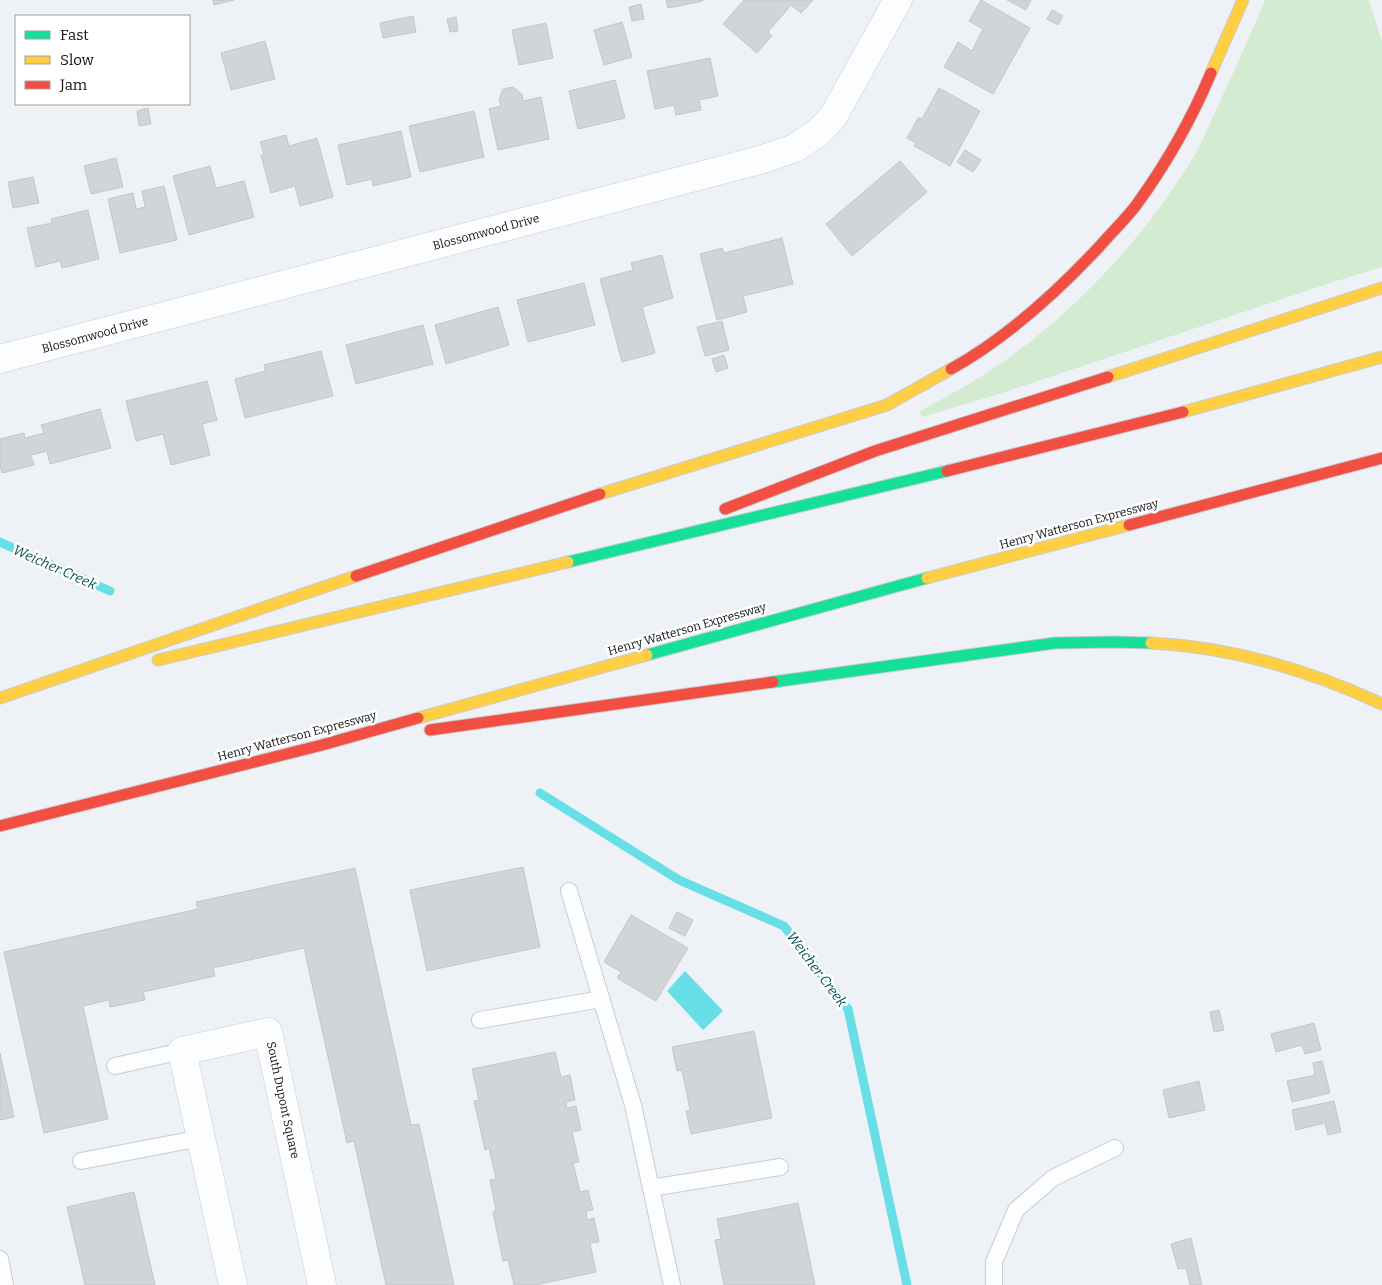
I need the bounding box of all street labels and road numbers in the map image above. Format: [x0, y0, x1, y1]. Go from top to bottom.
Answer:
street label: Blossomwood Drive [431, 211, 541, 253]
street label: Blossomwood Drive [40, 314, 150, 356]
street label: Henry Watterson Expressway [998, 496, 1161, 552]
street label: Henry Watterson Expressway [606, 599, 768, 658]
street label: Henry Watterson Expressway [216, 708, 379, 764]
street label: South Dupont Square [264, 1040, 302, 1160]

